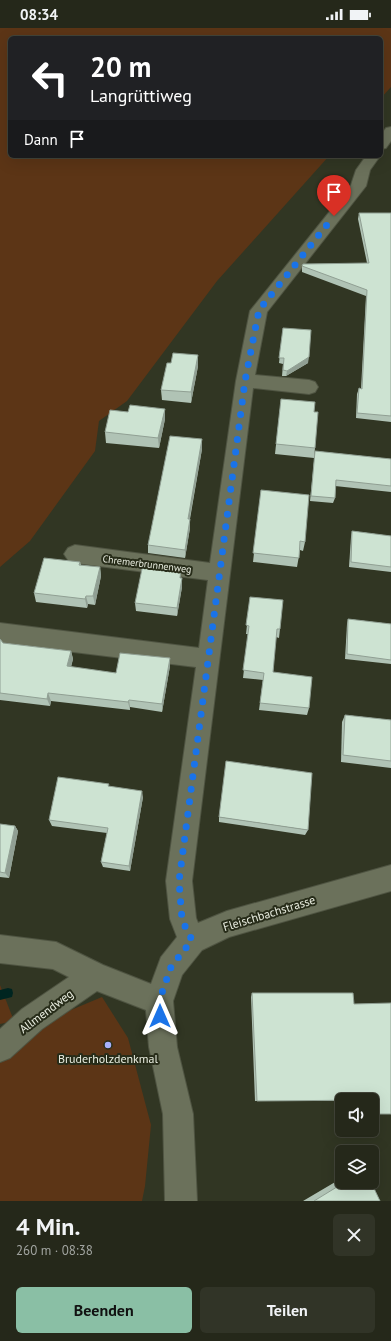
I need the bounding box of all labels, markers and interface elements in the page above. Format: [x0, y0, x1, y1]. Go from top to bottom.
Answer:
text: 08:34 [20, 5, 58, 24]
text: 20 m [90, 48, 151, 85]
icon: left [24, 52, 76, 104]
text: Langrüttiweg [90, 84, 192, 107]
icon: arrive [66, 128, 88, 150]
text: Dann [24, 130, 58, 149]
pin [317, 175, 351, 216]
icon: arrive [323, 181, 345, 203]
street label: Chremerbrunnenweg [102, 552, 192, 576]
street label: Fleischbachstrasse [221, 892, 317, 934]
street label: Allmendweg [16, 986, 76, 1036]
position arrow [139, 995, 181, 1037]
marker: Bruderholzdenkmal [103, 1040, 113, 1050]
place label: Bruderholzdenkmal [58, 1051, 159, 1066]
map controls [335, 1093, 379, 1189]
button: sound [335, 1093, 379, 1137]
button: layers [335, 1145, 379, 1189]
text: 4 Min. [16, 1211, 80, 1242]
button: close [333, 1214, 375, 1256]
text: 260 m · 08:38 [16, 1242, 93, 1259]
button: Beenden [16, 1287, 192, 1333]
button: Teilen [200, 1287, 375, 1333]

